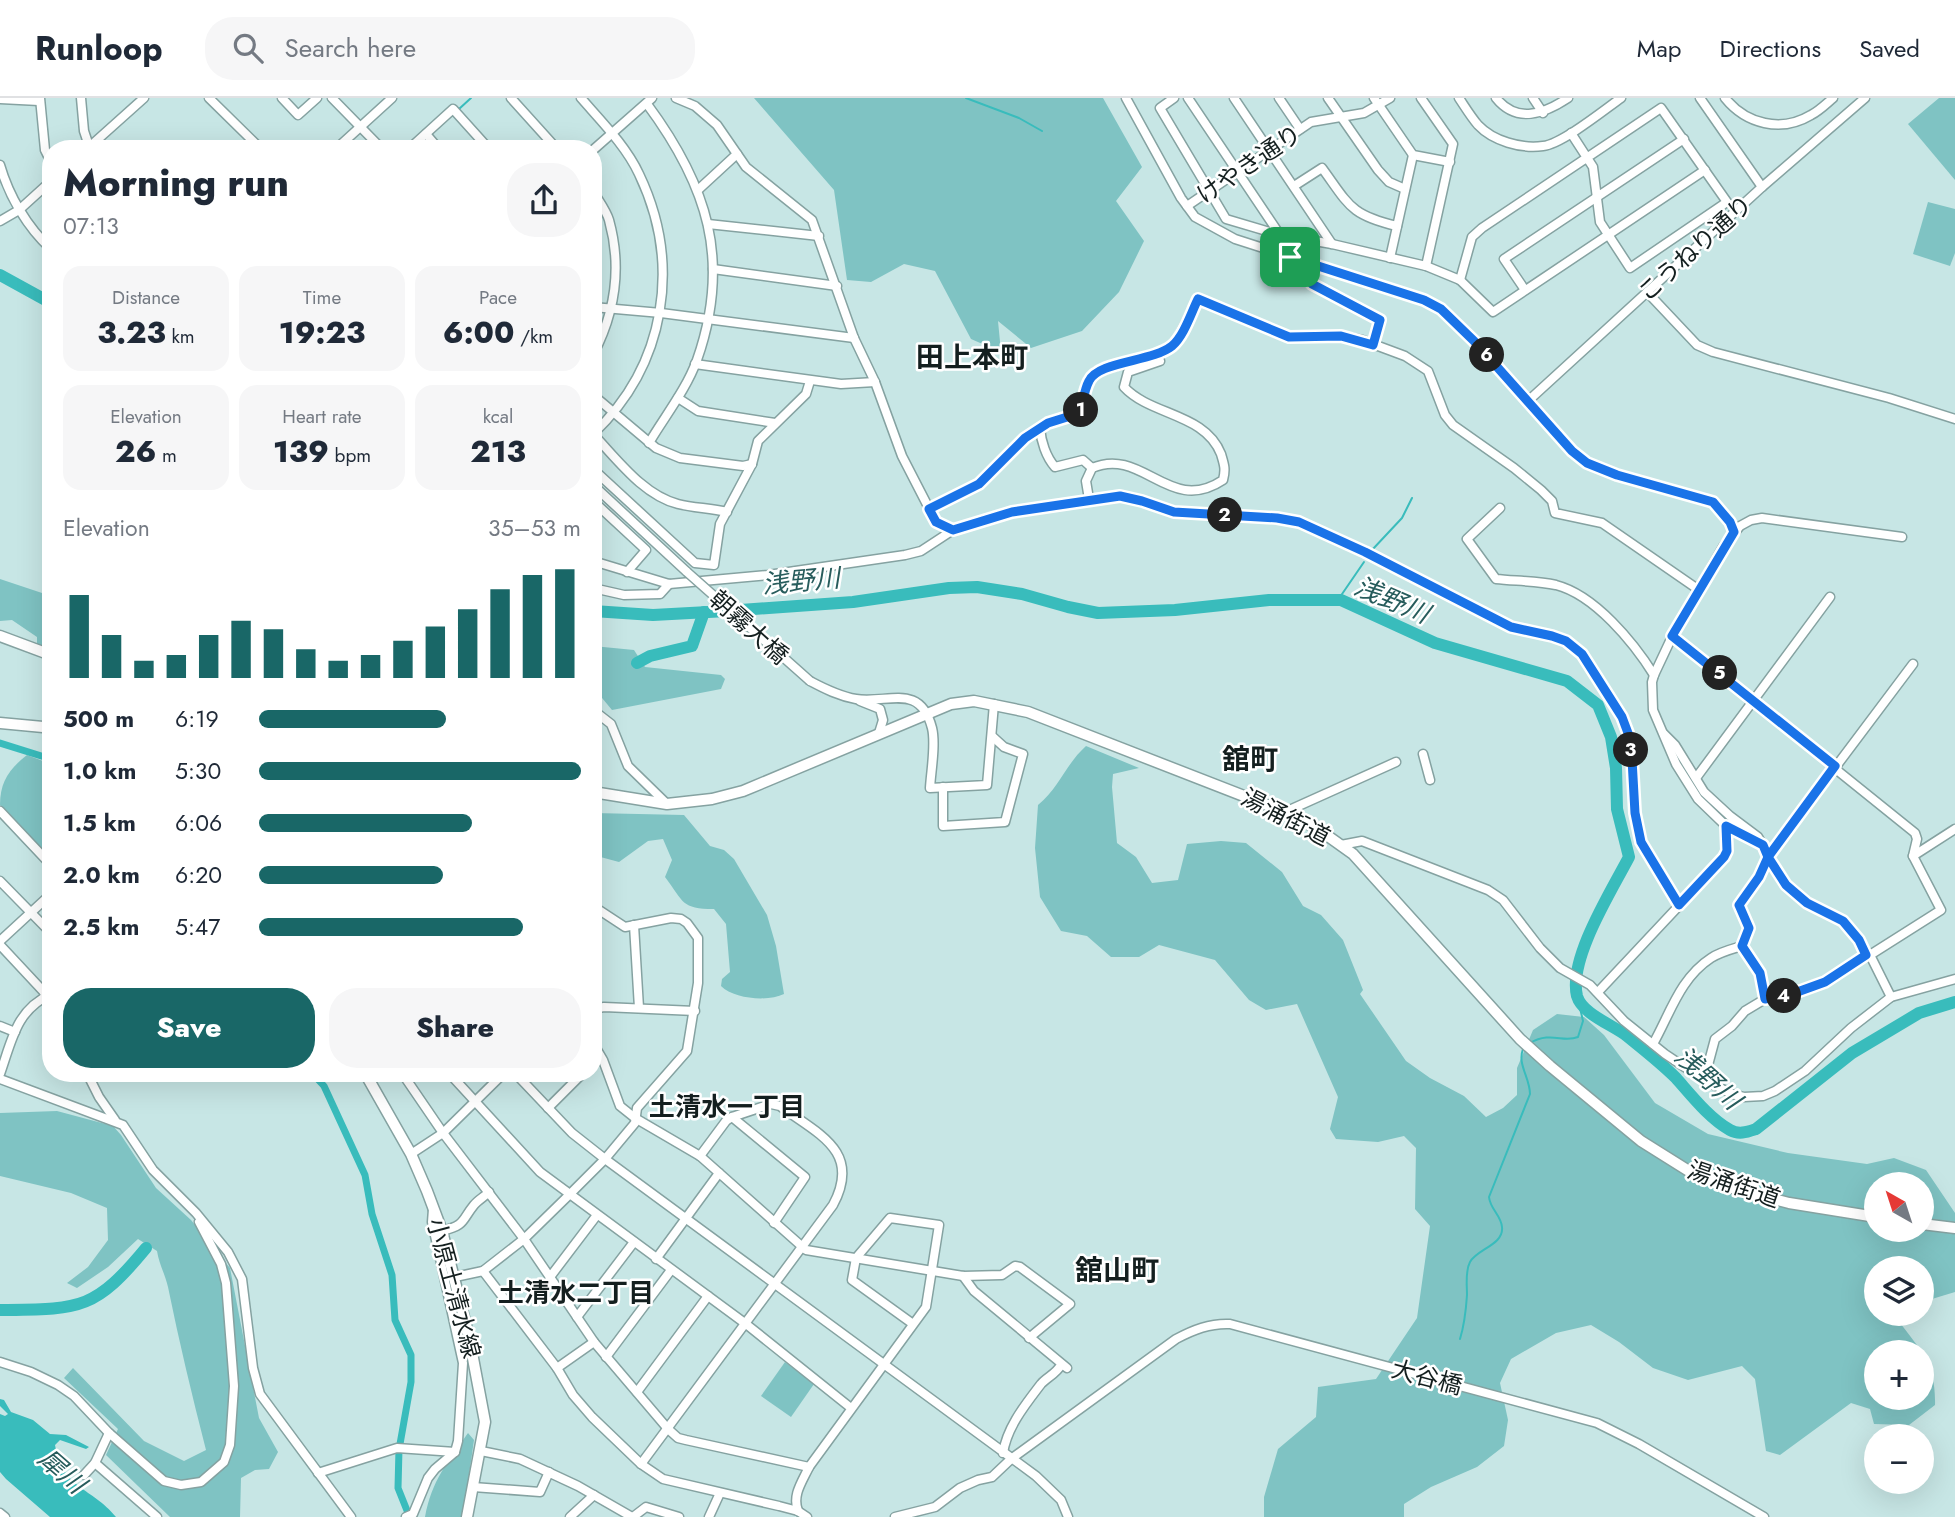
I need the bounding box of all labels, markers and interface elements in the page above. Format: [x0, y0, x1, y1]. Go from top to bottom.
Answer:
search box [205, 17, 695, 80]
text: Runloop [35, 25, 163, 72]
icon: search [229, 29, 267, 67]
text: Search here [285, 29, 416, 67]
text: Map [1637, 31, 1682, 66]
text: Directions [1720, 31, 1821, 66]
text: Saved [1859, 31, 1920, 66]
street label: けやき通り [1189, 116, 1309, 212]
text: Morning run [63, 155, 289, 210]
button: share [507, 163, 581, 237]
street label: こうねり通り [1630, 187, 1760, 309]
text: 07:13 [63, 209, 119, 243]
pin [1260, 227, 1320, 287]
icon: arrive [1271, 238, 1309, 276]
text: Distance [112, 284, 180, 311]
text: Time [303, 284, 341, 311]
text: Pace [479, 284, 517, 311]
text: 3.23 [97, 311, 166, 354]
text: 19:23 [279, 311, 365, 354]
text: 6:00 [443, 311, 514, 354]
text: km [166, 323, 195, 350]
text: /km [514, 323, 553, 350]
district label: 田上本町 [916, 337, 1028, 378]
pin: 6 [1470, 338, 1504, 372]
text: 6 [1480, 341, 1493, 368]
pin: 1 [1064, 392, 1098, 428]
text: 1 [1076, 396, 1085, 423]
text: Elevation [110, 403, 182, 430]
text: Heart rate [282, 403, 362, 430]
text: kcal [483, 403, 513, 430]
text: 26 [115, 430, 156, 473]
text: 139 [273, 430, 329, 473]
text: 213 [470, 430, 526, 473]
text: m [156, 442, 177, 469]
text: bpm [329, 442, 371, 469]
pin: 2 [1208, 498, 1242, 532]
text: 2 [1218, 501, 1231, 528]
text: Elevation [63, 511, 150, 545]
text: 35–53 m [488, 511, 581, 545]
water label: 浅野川 [760, 558, 844, 603]
water label: 浅野川 [1349, 567, 1438, 634]
street label: 朝霧大橋 [702, 582, 796, 672]
pin: 5 [1702, 656, 1738, 690]
text: 5 [1713, 659, 1726, 686]
text: 500 m [63, 702, 134, 736]
text: 6:19 [175, 702, 219, 736]
pin: 3 [1614, 732, 1648, 768]
text: 3 [1625, 736, 1636, 763]
district label: 舘町 [1222, 739, 1278, 780]
text: 1.0 km [63, 754, 136, 788]
text: 5:30 [175, 754, 221, 788]
street label: 湯涌街道 [1235, 780, 1337, 854]
text: 1.5 km [63, 806, 136, 840]
text: 6:06 [175, 806, 222, 840]
text: 2.0 km [63, 858, 140, 892]
text: 6:20 [175, 858, 222, 892]
text: 2.5 km [63, 910, 139, 944]
text: 5:47 [175, 910, 220, 944]
pin: 4 [1766, 978, 1802, 1014]
text: 4 [1777, 982, 1790, 1009]
button: Save [63, 988, 315, 1068]
button: Share [329, 988, 581, 1068]
water label: 浅野川 [1666, 1038, 1752, 1120]
district label: 土清水一丁目 [649, 1088, 805, 1126]
street label: 湯涌街道 [1683, 1152, 1785, 1216]
north arrow [1864, 1172, 1934, 1242]
map controls [1864, 1172, 1934, 1494]
street label: 小原土清水線 [418, 1214, 490, 1362]
district label: 舘山町 [1075, 1250, 1159, 1291]
button: layers [1864, 1256, 1934, 1326]
district label: 土清水二丁目 [498, 1274, 654, 1312]
button: + [1864, 1340, 1934, 1410]
street label: 大谷橋 [1388, 1351, 1466, 1403]
button: − [1864, 1424, 1934, 1494]
water label: 犀川 [30, 1440, 96, 1504]

